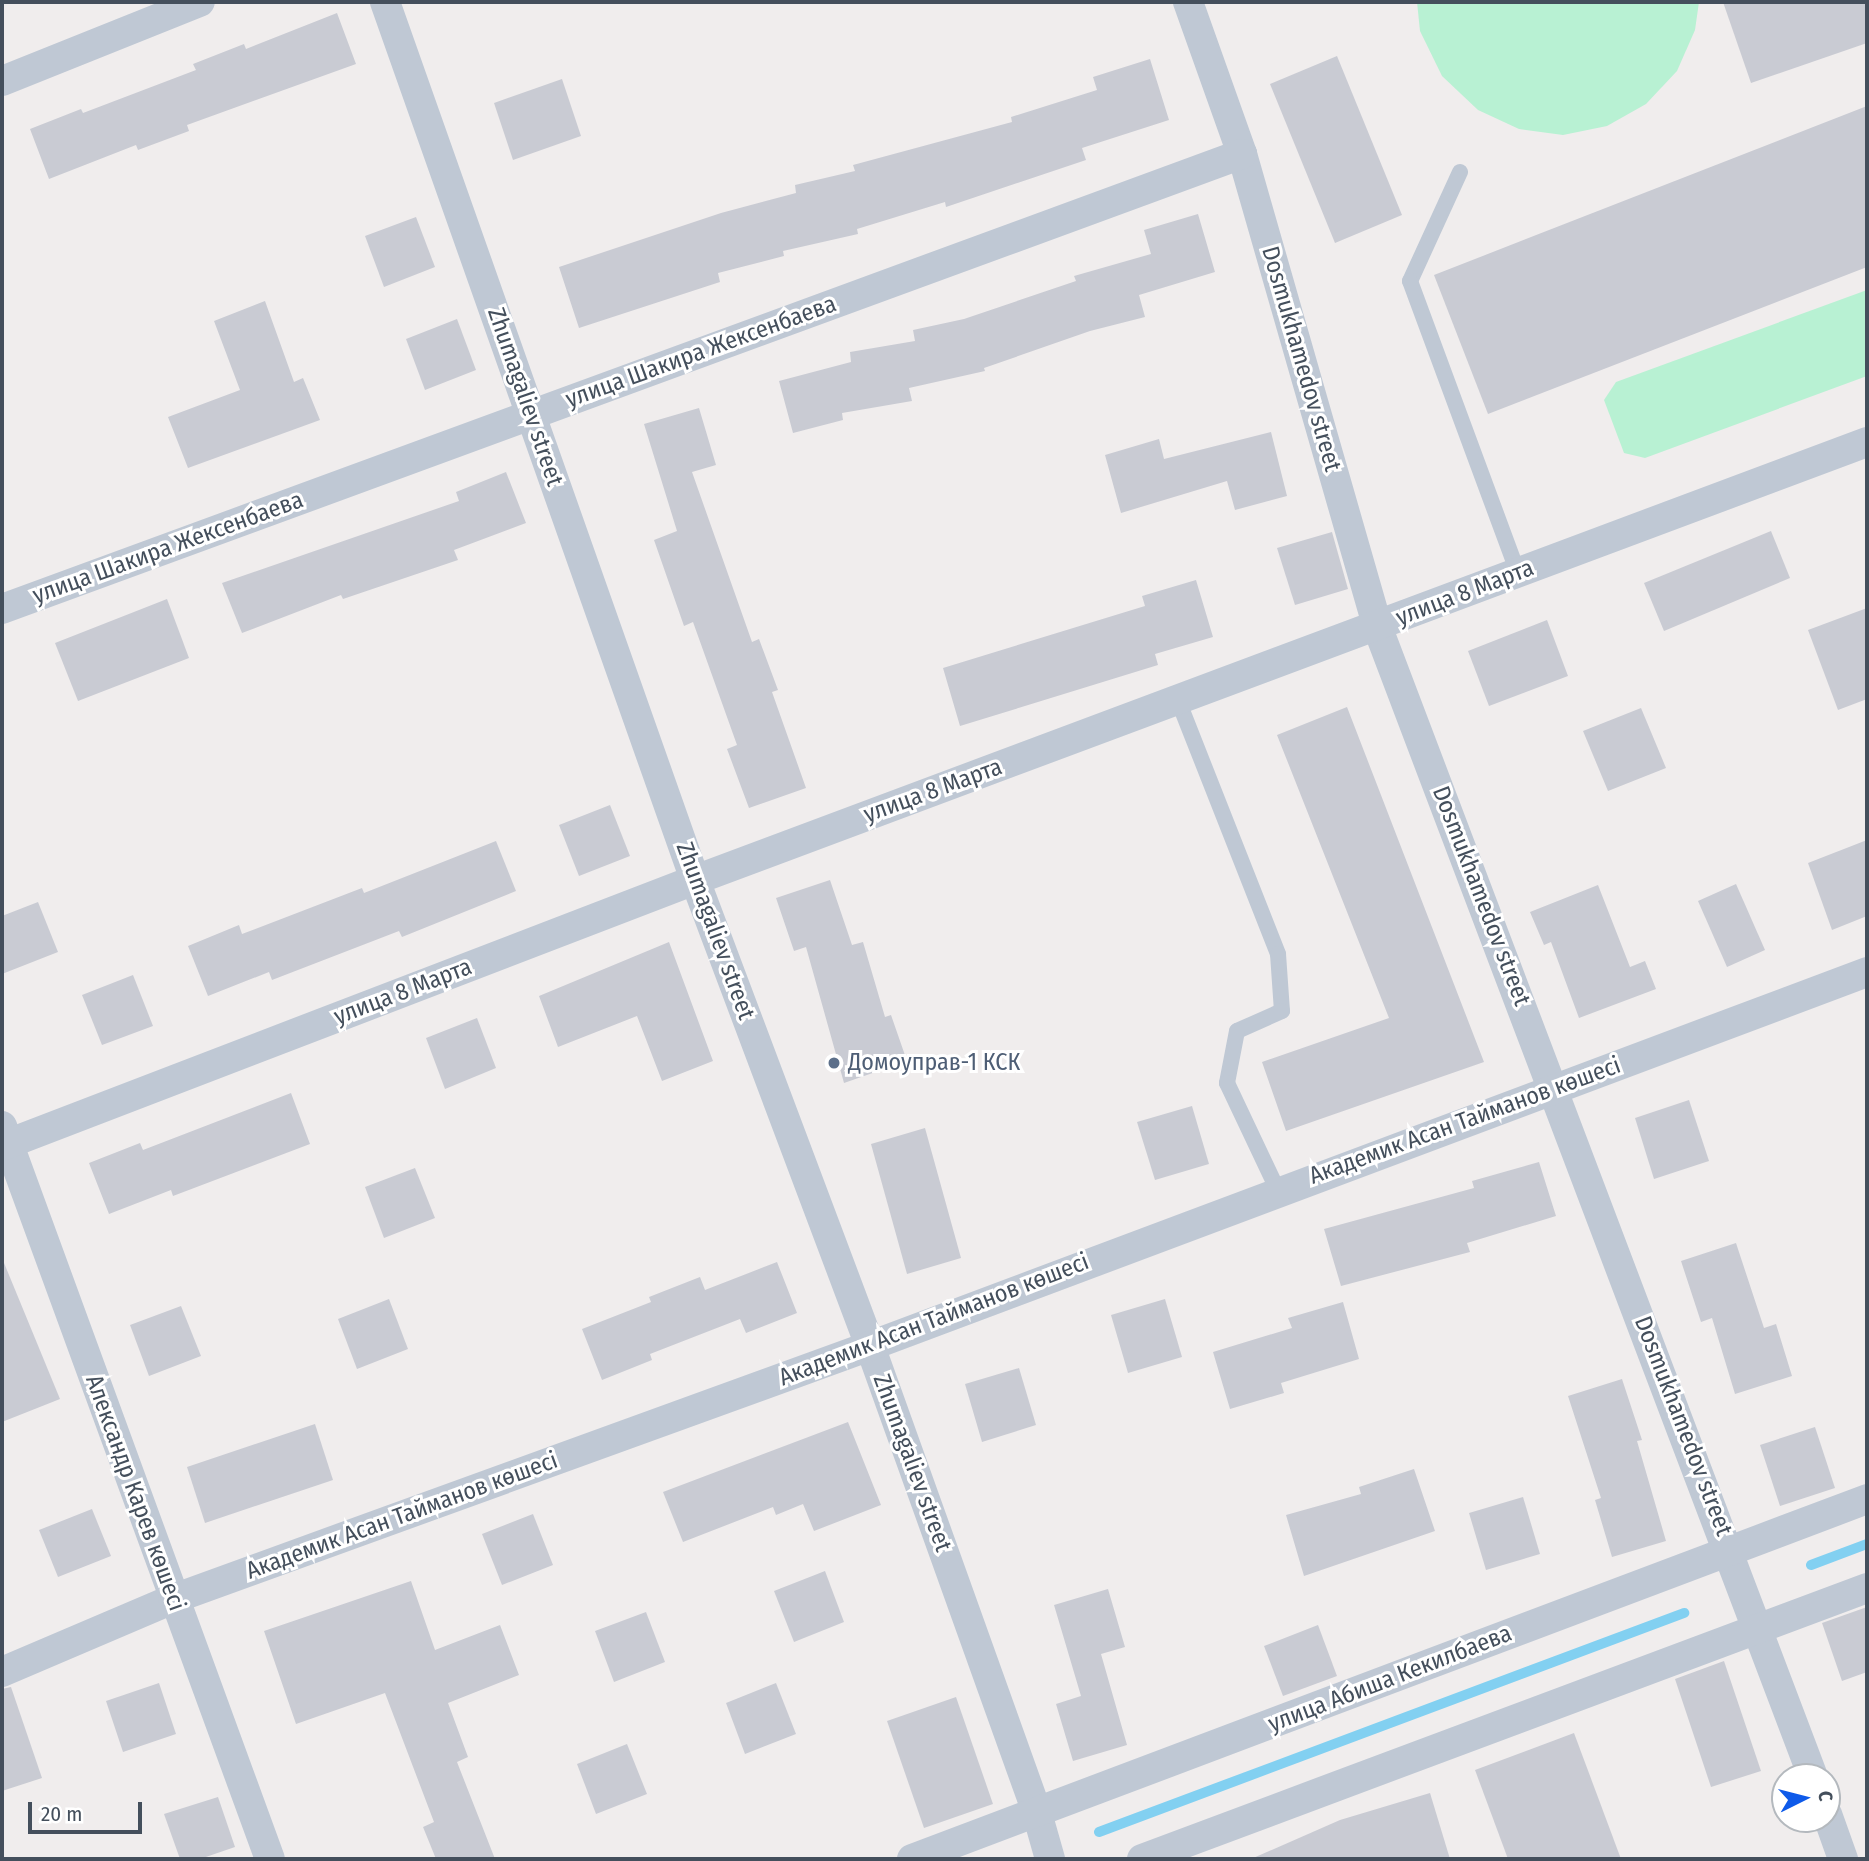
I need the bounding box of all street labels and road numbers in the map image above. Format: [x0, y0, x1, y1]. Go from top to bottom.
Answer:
street label: Dosmukhamedov street [1255, 243, 1347, 475]
street label: улица Шакира Жексенбаева [562, 290, 840, 414]
street label: Zhumagaliev street [481, 304, 569, 490]
street label: улица Шакира Жексенбаева [29, 486, 307, 610]
street label: улица 8 Марта [1392, 554, 1538, 632]
street label: улица 8 Марта [860, 753, 1006, 829]
street label: Dosmukhamedov street [1426, 782, 1536, 1010]
street label: Zhumagaliev street [670, 838, 760, 1024]
street label: улица 8 Марта [330, 953, 476, 1031]
street label: Академик Асан Тайманов көшесі [1305, 1051, 1625, 1191]
street label: Академик Асан Тайманов көшесі [775, 1248, 1093, 1392]
street label: Dosmukhamedov street [1628, 1312, 1738, 1540]
street label: Zhumagaliev street [867, 1370, 957, 1556]
street label: Александр Карев көшесі [79, 1371, 191, 1615]
street label: Академик Асан Тайманов көшесі [242, 1446, 562, 1586]
street label: улица Абиша Кекилбаева [1264, 1619, 1516, 1739]

